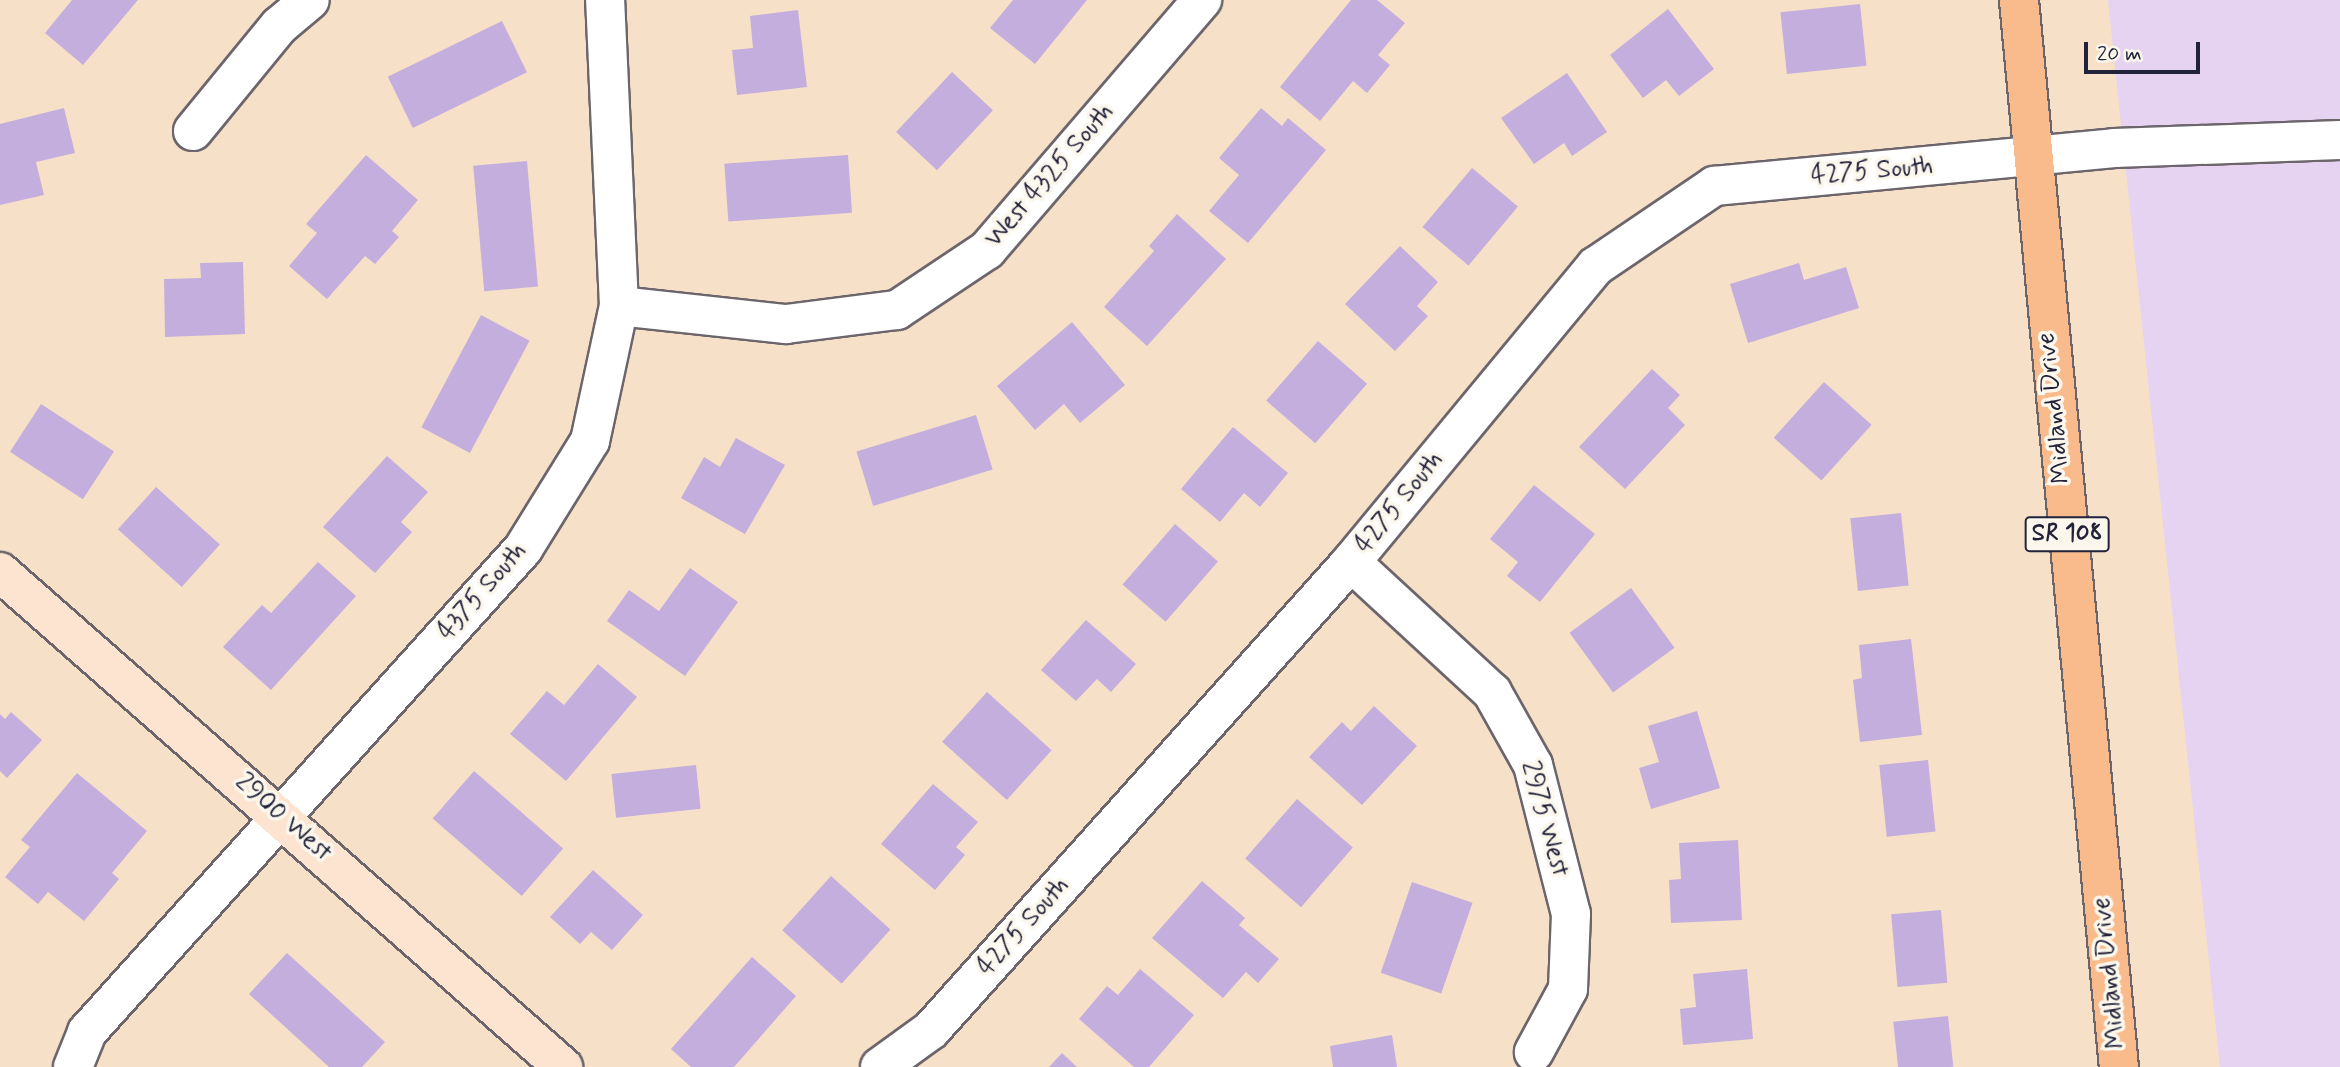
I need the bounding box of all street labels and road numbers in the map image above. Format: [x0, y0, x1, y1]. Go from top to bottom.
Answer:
street label: West 4325 South [979, 97, 1121, 255]
street label: 4275 South [1810, 151, 1934, 193]
street label: Midland Drive [2032, 332, 2078, 484]
street label: 4275 South [1349, 446, 1451, 560]
road number: SR 108 [2023, 514, 2111, 554]
street label: 4375 South [432, 537, 534, 647]
street label: 2975 West [1513, 758, 1575, 880]
street label: 2900 West [228, 767, 338, 869]
street label: 4275 South [971, 871, 1077, 983]
street label: Midland Drive [2087, 897, 2133, 1049]

